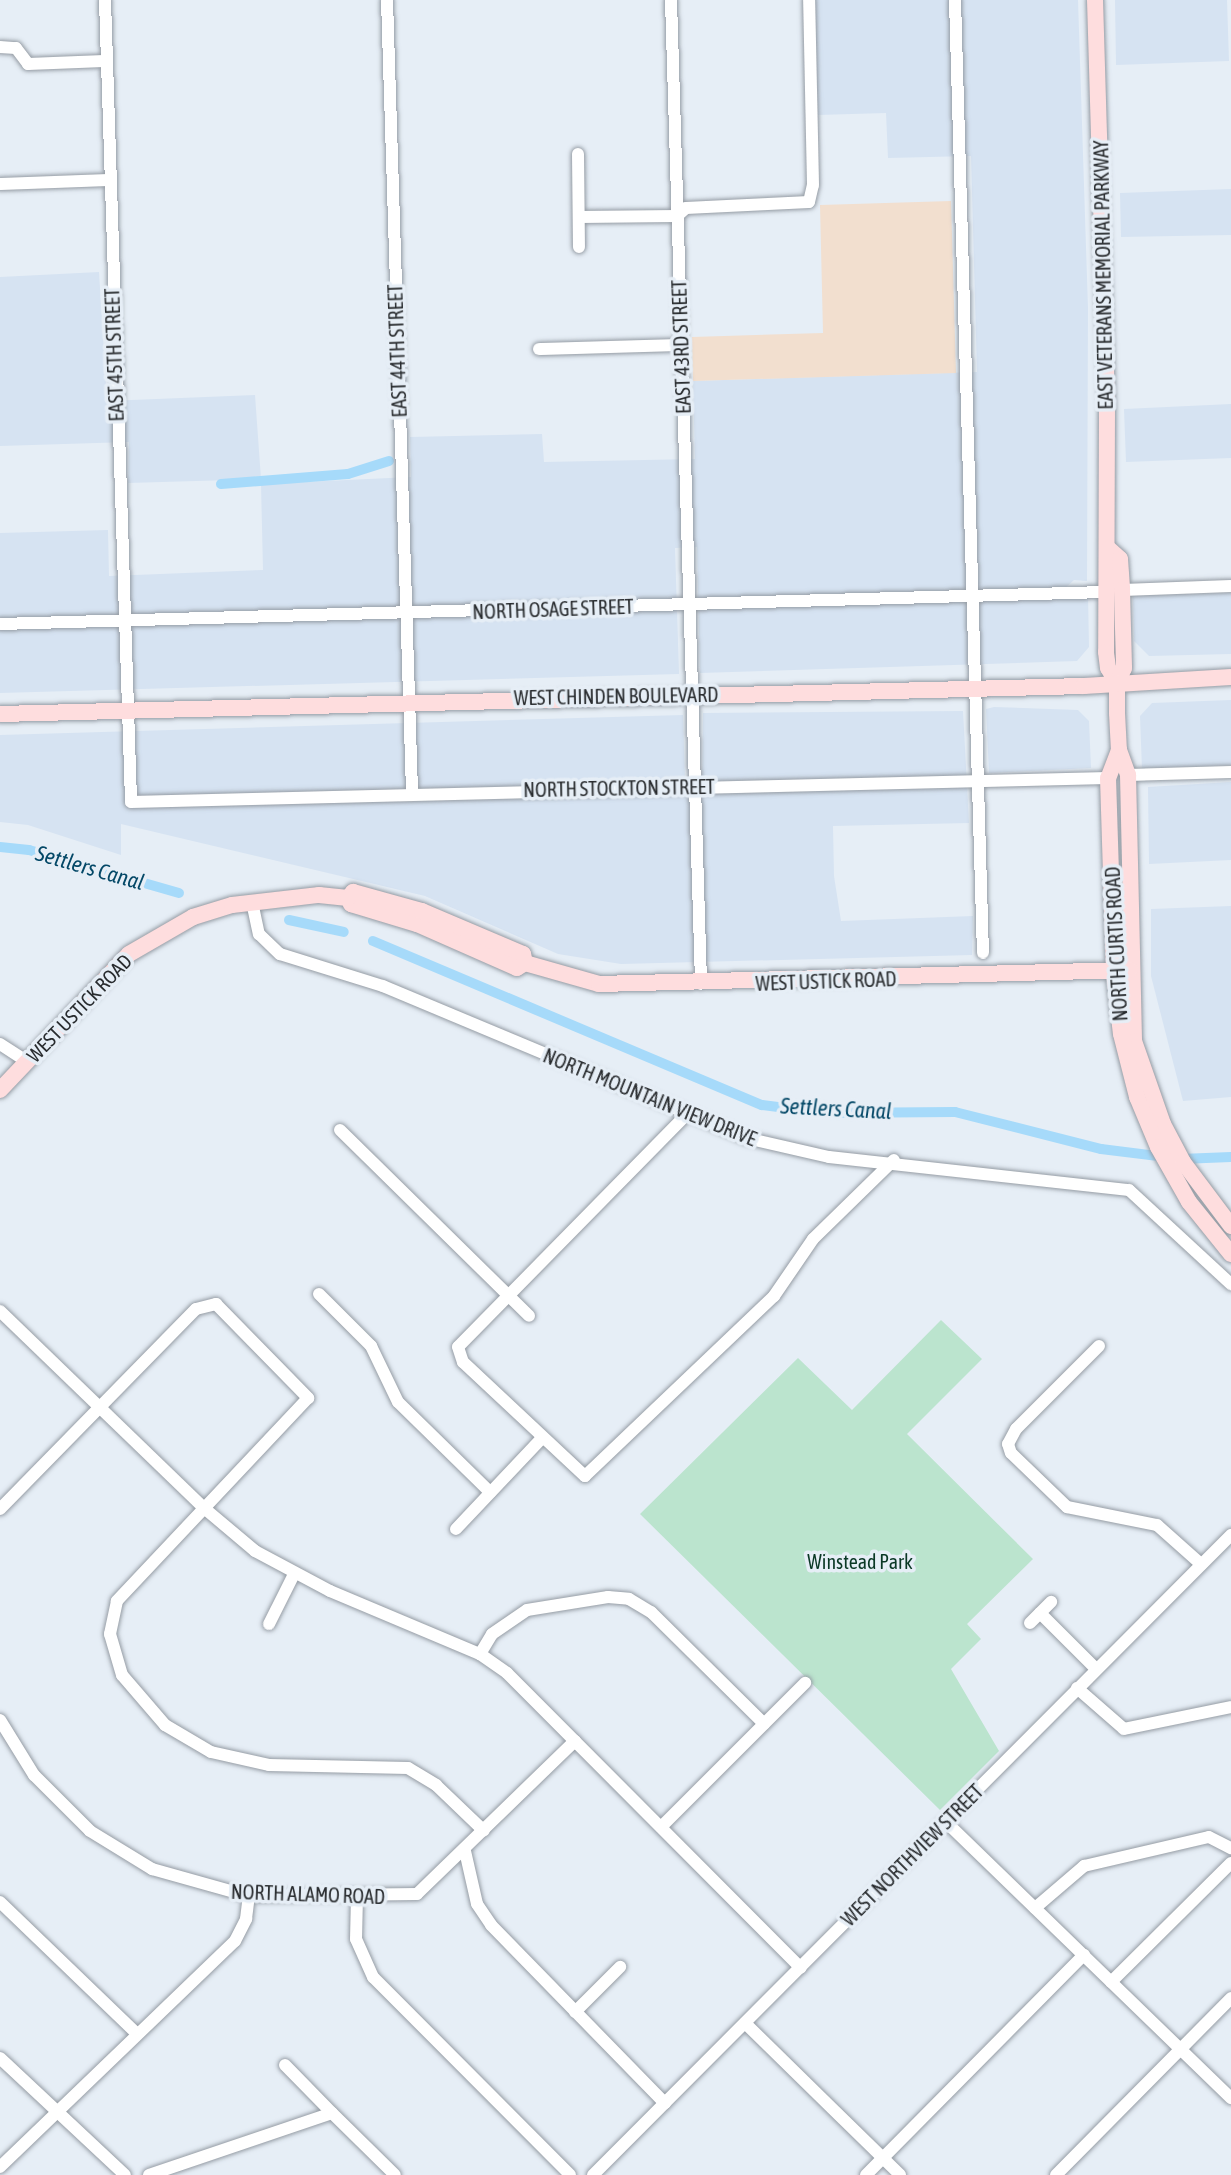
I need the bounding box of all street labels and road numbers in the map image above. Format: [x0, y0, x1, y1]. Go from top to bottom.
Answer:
street label: EAST VETERANS MEMORIAL PARKWAY [1089, 140, 1117, 410]
street label: EAST 43RD STREET [667, 280, 695, 414]
street label: EAST 44TH STREET [383, 284, 411, 418]
street label: EAST 45TH STREET [100, 288, 128, 422]
street label: NORTH OSAGE STREET [472, 594, 634, 624]
street label: WEST CHINDEN BOULEVARD [514, 682, 718, 710]
street label: NORTH STOCKTON STREET [523, 774, 715, 802]
street label: NORTH CURTIS ROAD [1100, 866, 1132, 1022]
street label: WEST USTICK ROAD [21, 949, 137, 1067]
street label: WEST USTICK ROAD [755, 967, 897, 995]
street label: NORTH MOUNTAIN VIEW DRIVE [540, 1043, 760, 1151]
street label: WEST NORTHVIEW STREET [836, 1779, 988, 1931]
street label: NORTH ALAMO ROAD [230, 1879, 386, 1909]

